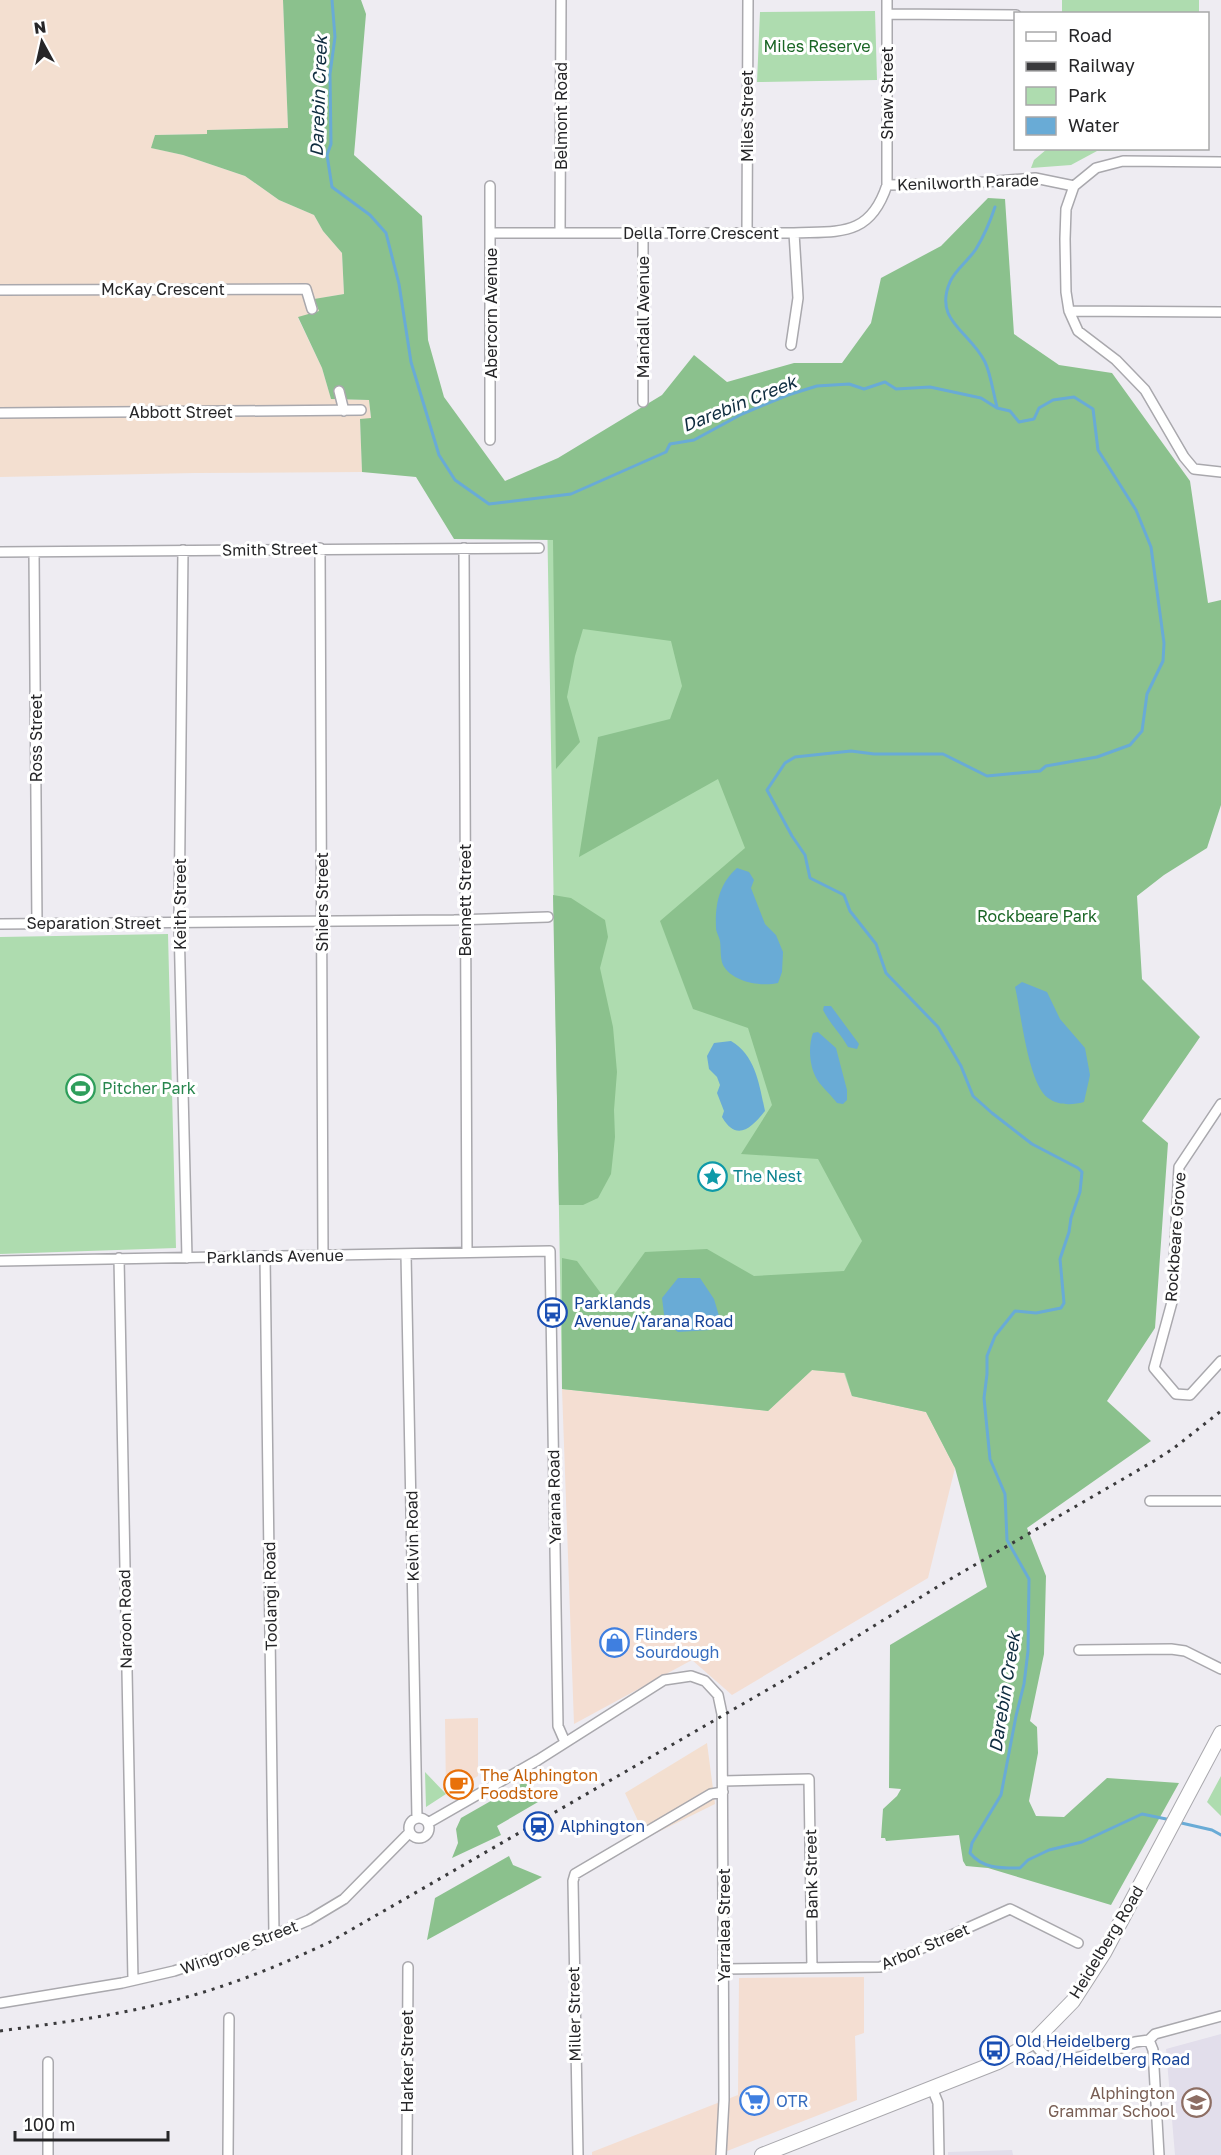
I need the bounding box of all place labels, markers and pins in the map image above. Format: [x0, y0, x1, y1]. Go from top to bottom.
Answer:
sports icon: Pitcher Park [65, 1072, 97, 1104]
place label: Pitcher Park [102, 1078, 196, 1098]
place icon: The Nest [696, 1160, 728, 1192]
place label: The Nest [733, 1166, 802, 1186]
place label: Parklands Avenue/Yarana Road [574, 1293, 733, 1331]
bus stop icon: Parklands Avenue/Yarana Road [537, 1296, 569, 1328]
place label: Flinders Sourdough [635, 1624, 719, 1662]
shop icon: Flinders Sourdough [598, 1627, 630, 1659]
place label: The Alphington Foodstore [480, 1765, 598, 1803]
cafe icon: The Alphington Foodstore [443, 1768, 475, 1800]
station icon: Alphington [523, 1810, 555, 1842]
place label: Alphington [560, 1816, 645, 1836]
place label: Old Heidelberg Road/Heidelberg Road [1015, 2031, 1190, 2069]
bus stop icon: Old Heidelberg Road/Heidelberg Road [978, 2034, 1010, 2066]
place label: Alphington Grammar School [1048, 2083, 1175, 2121]
supermarket icon: OTR [739, 2085, 771, 2117]
school or university icon: Alphington Grammar School [1180, 2086, 1212, 2118]
place label: OTR [776, 2091, 808, 2111]

